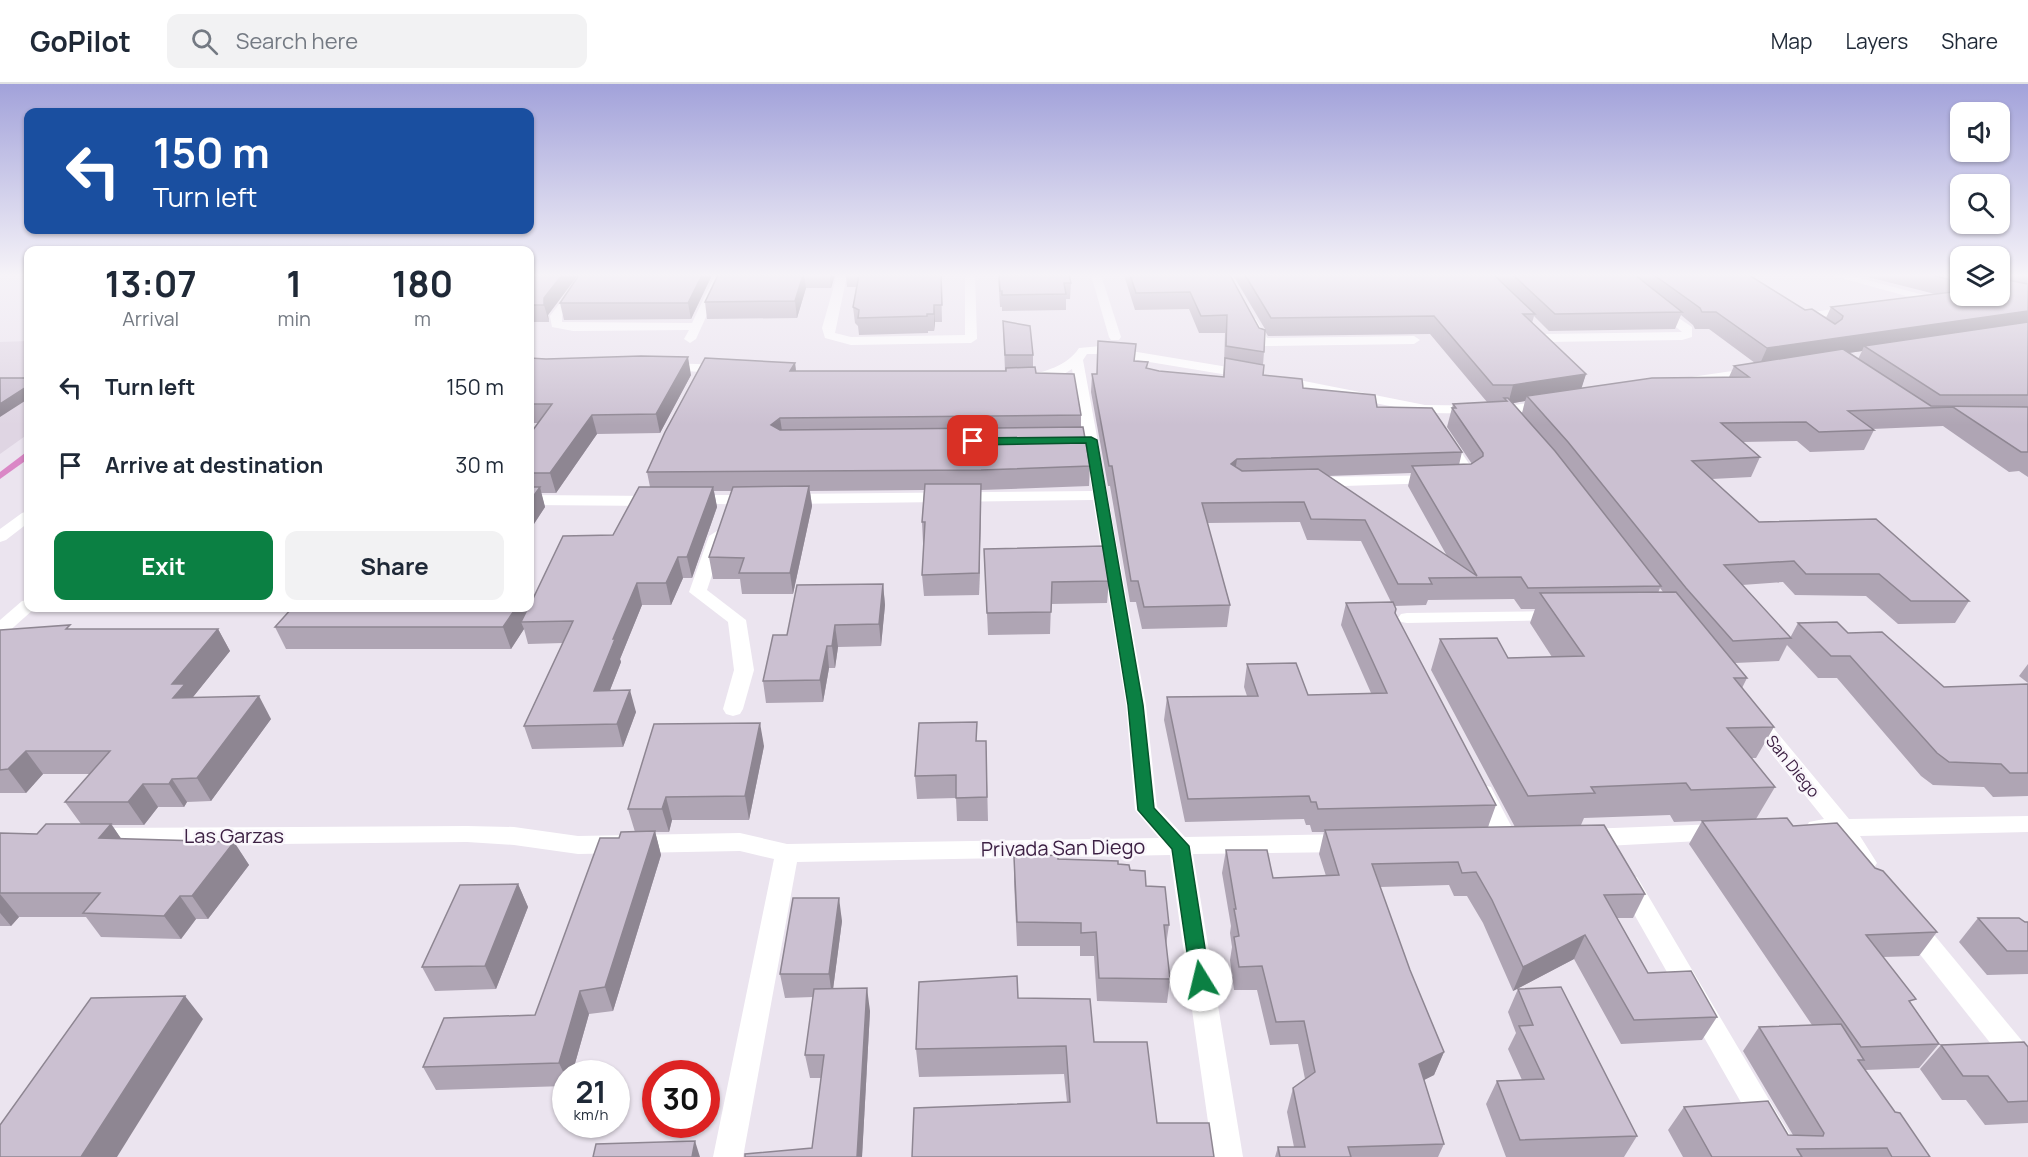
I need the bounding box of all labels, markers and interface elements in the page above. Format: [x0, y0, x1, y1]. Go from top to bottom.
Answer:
search box [167, 14, 587, 68]
text: GoPilot [30, 22, 131, 60]
icon: search [188, 25, 221, 58]
text: Search here [236, 26, 358, 56]
text: Map [1771, 27, 1812, 55]
text: Layers [1845, 27, 1908, 55]
text: Share [1941, 27, 1998, 55]
map controls [1950, 102, 2010, 306]
button: sound [1950, 102, 2010, 162]
text: 150 m [153, 123, 270, 181]
icon: left [54, 132, 132, 210]
button: search [1950, 174, 2010, 234]
text: Turn left [153, 178, 257, 215]
button: layers [1950, 246, 2010, 306]
text: 13:07 [105, 259, 197, 308]
text: 1 [286, 259, 302, 308]
text: 180 [392, 259, 453, 308]
text: Arrival [122, 305, 179, 332]
text: min [277, 305, 311, 332]
text: m [414, 305, 431, 332]
icon: left [54, 371, 87, 404]
text: Turn left [105, 372, 195, 402]
text: 150 m [446, 372, 504, 402]
pin [947, 415, 998, 466]
icon: arrive [956, 424, 989, 457]
icon: arrive [54, 449, 87, 482]
text: Arrive at destination [105, 450, 323, 480]
text: 30 m [455, 450, 504, 480]
button: Exit [54, 531, 273, 600]
button: Share [285, 531, 504, 600]
street label: San Diego [1761, 730, 1825, 802]
street label: Las Garzas [184, 822, 284, 849]
street label: Privada San Diego [981, 833, 1146, 862]
position arrow [1169, 948, 1233, 1012]
speed limit sign: 30 [642, 1060, 720, 1138]
text: 21 [575, 1071, 607, 1112]
text: km/h [574, 1104, 608, 1125]

